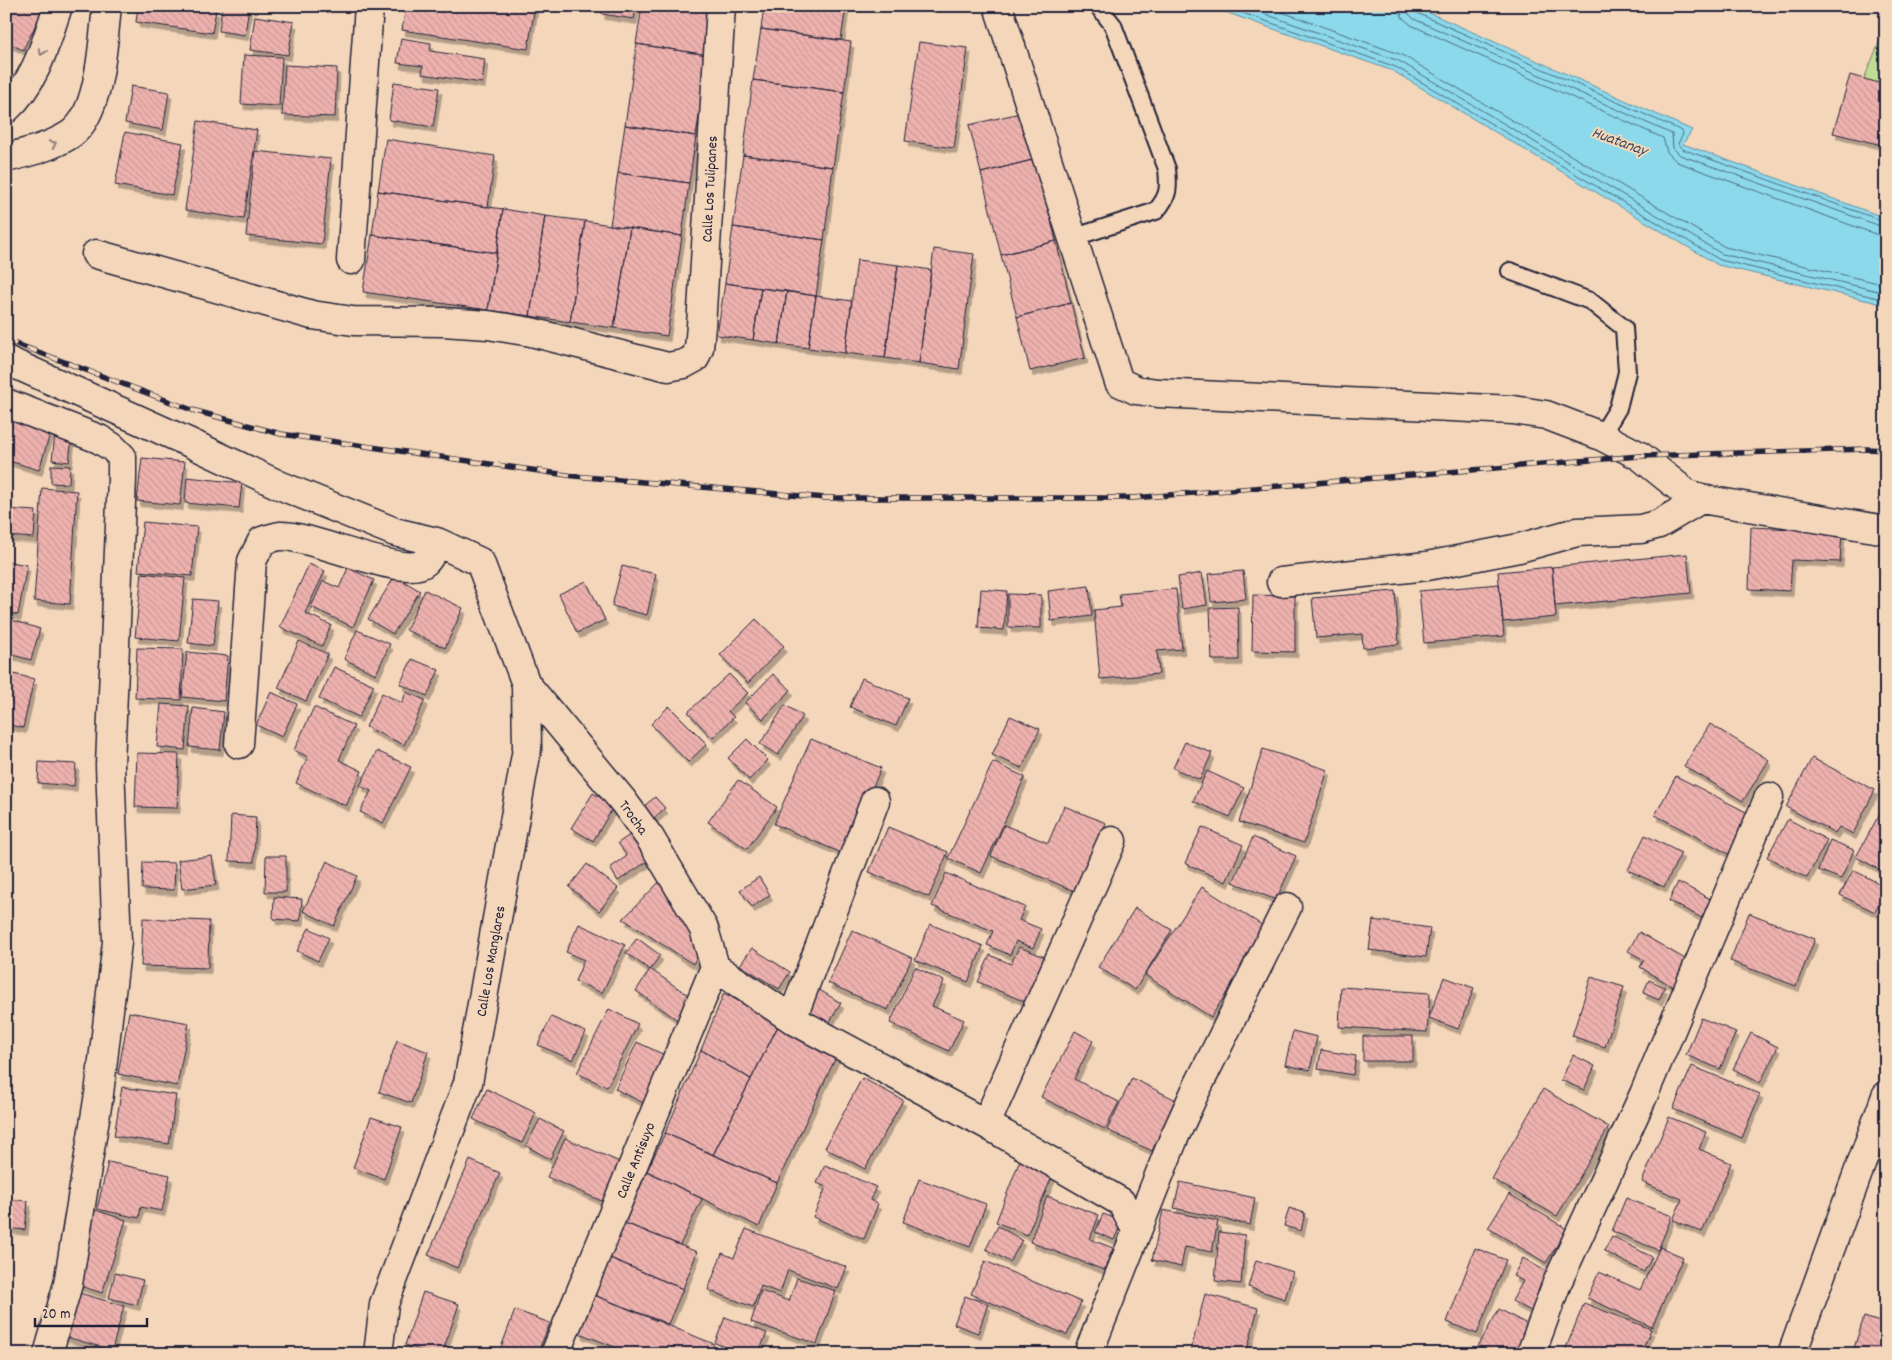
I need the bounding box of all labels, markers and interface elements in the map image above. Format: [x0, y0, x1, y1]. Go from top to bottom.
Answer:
one-way arrow [38, 47, 48, 56]
water label: Huatanay [1588, 122, 1652, 164]
street label: Calle Los Tulipanes [697, 135, 725, 243]
one-way arrow [47, 140, 56, 150]
street label: Trocha [612, 796, 653, 841]
street label: Calle Los Manglares [471, 904, 513, 1019]
street label: Calle Antisuyo [612, 1119, 662, 1202]
scale bar [35, 1295, 148, 1327]
text: 20 m [42, 1304, 70, 1326]

